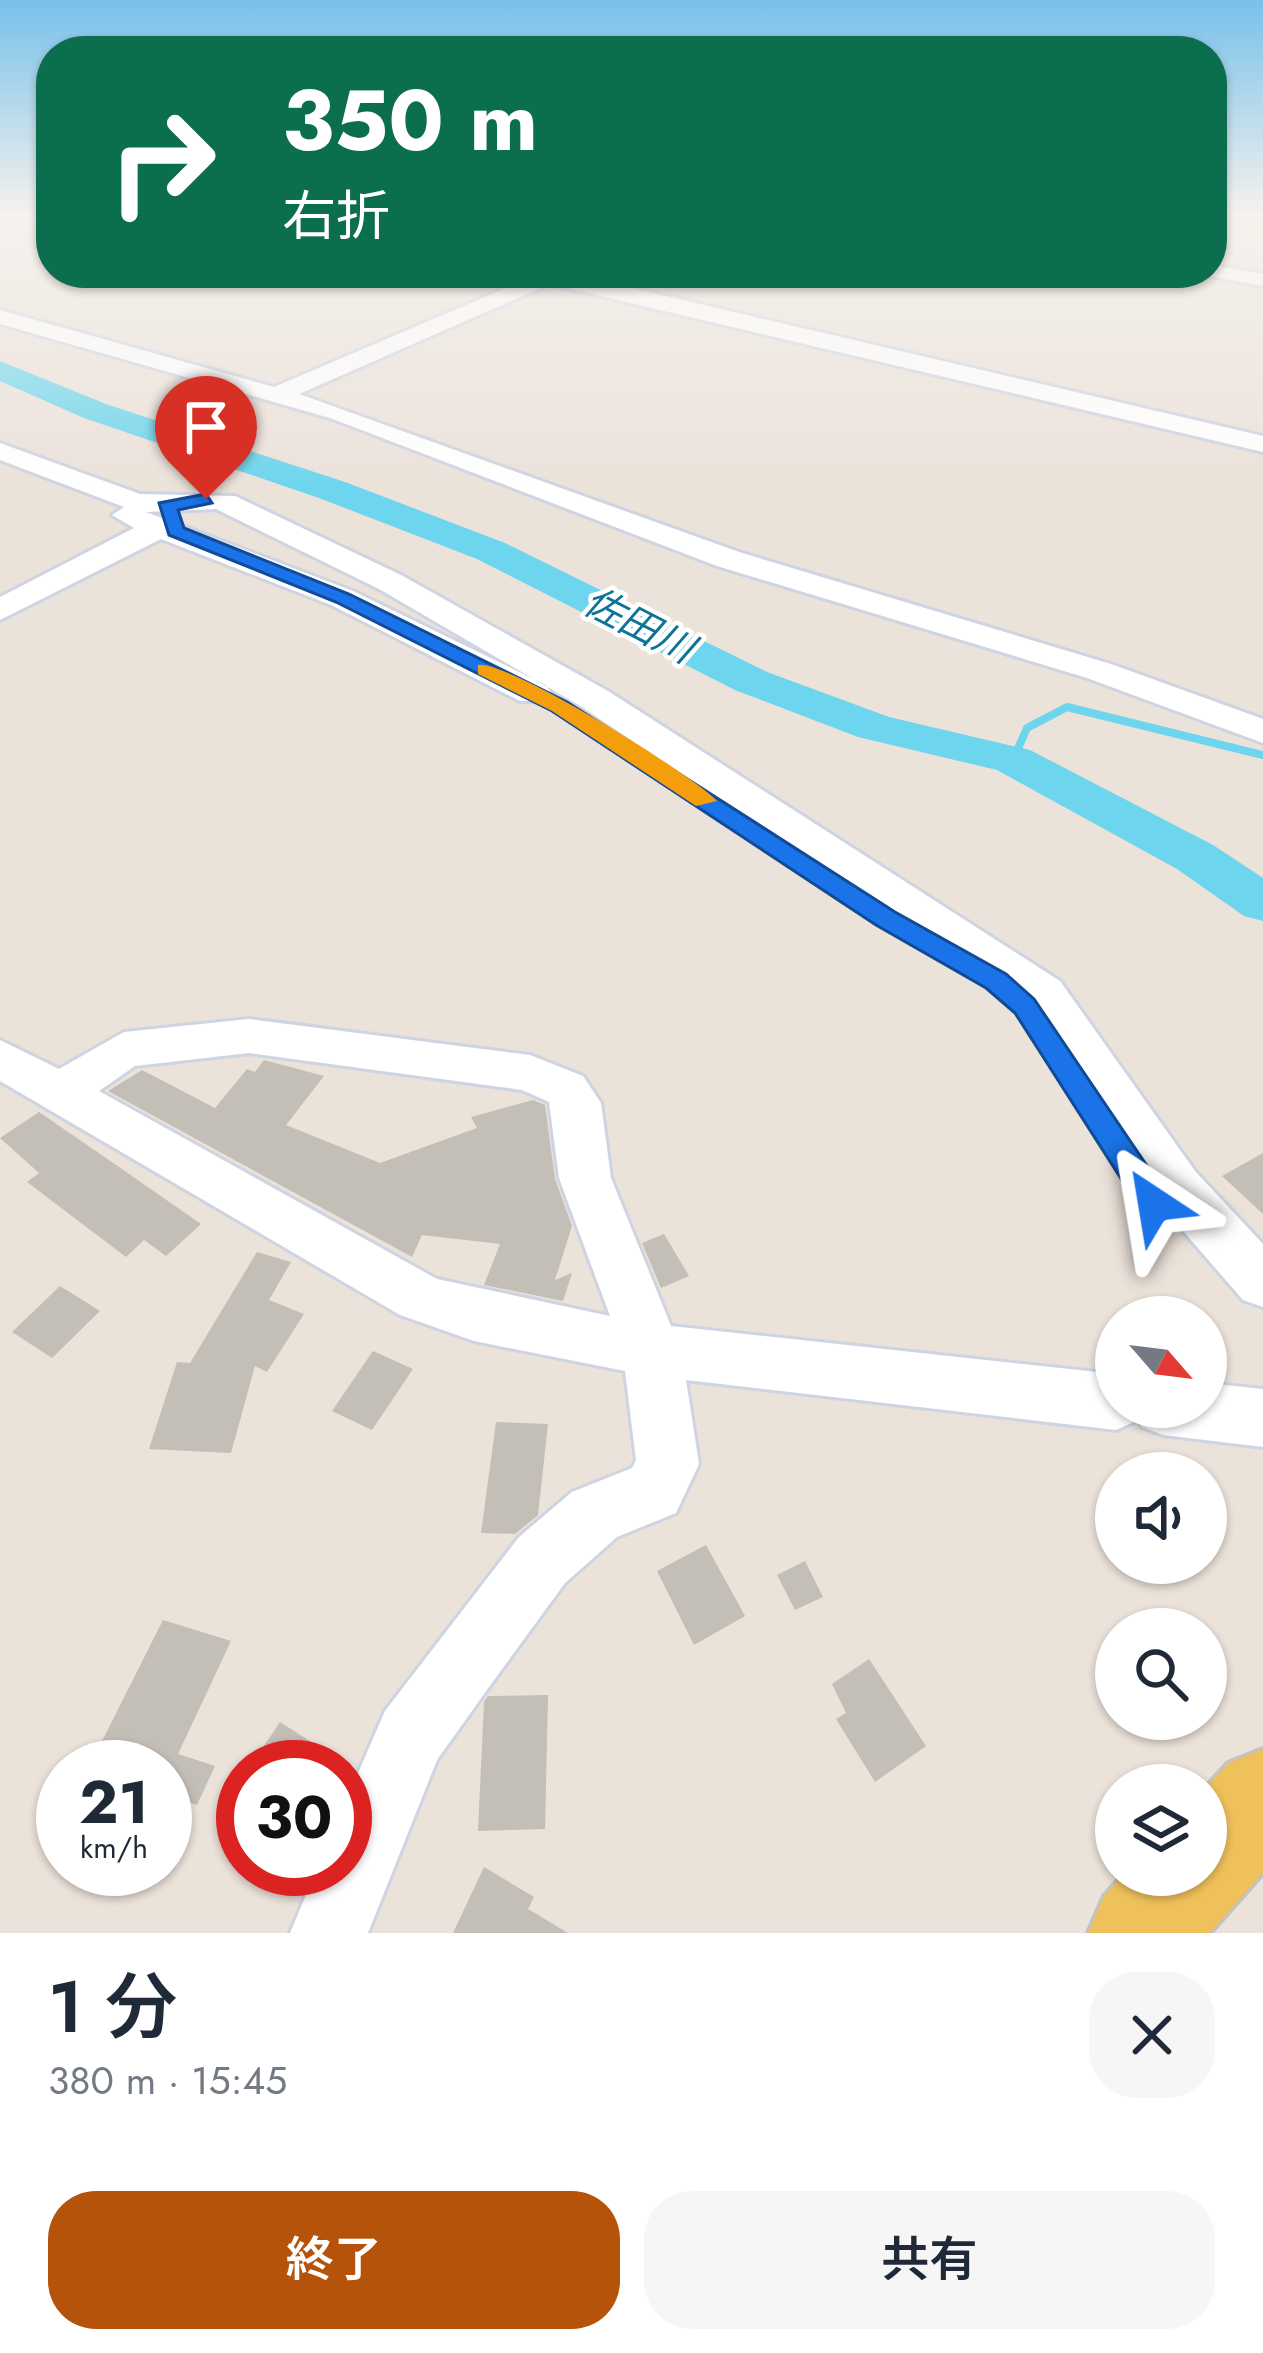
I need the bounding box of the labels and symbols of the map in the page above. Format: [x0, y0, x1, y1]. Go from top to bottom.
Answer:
pin [155, 376, 257, 499]
water label: 佐田川 [574, 573, 708, 679]
position arrow [1091, 1141, 1217, 1267]
north arrow [1095, 1296, 1227, 1428]
speed limit sign: 30 [216, 1740, 372, 1896]

